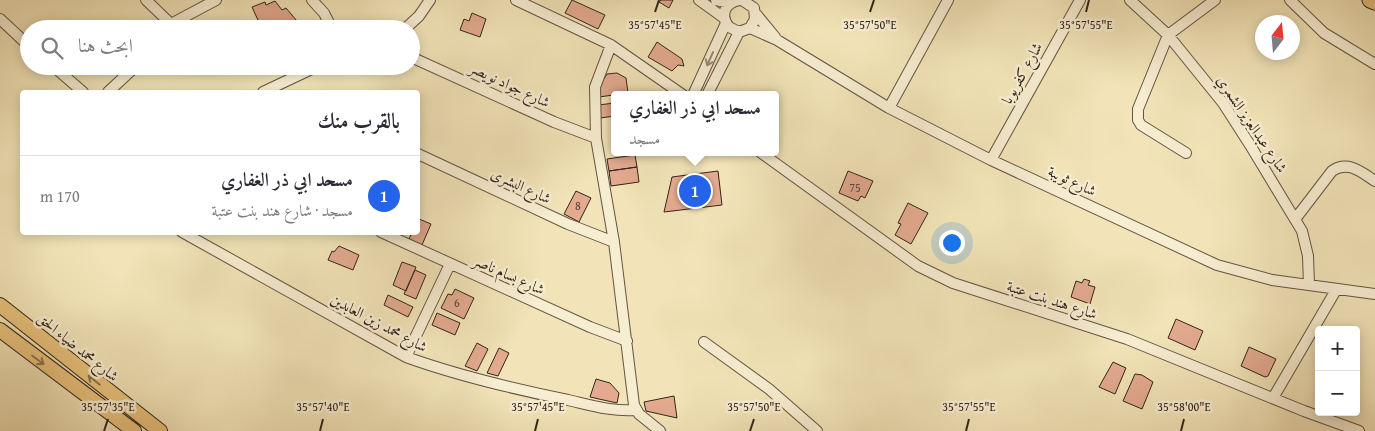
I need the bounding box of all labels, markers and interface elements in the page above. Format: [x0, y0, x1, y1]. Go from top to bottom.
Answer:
north arrow [1255, 15, 1300, 60]
text: 35°57'45"E [628, 16, 682, 33]
text: 35°57'50"E [843, 16, 897, 33]
text: 35°57'55"E [1059, 16, 1113, 33]
search box [20, 20, 420, 75]
text: ابحث هنا [78, 31, 133, 59]
icon: search [38, 34, 66, 62]
street label: شارع كفريوبا [996, 38, 1050, 109]
one-way arrow [704, 51, 714, 66]
street label: شارع جواد نويصر [464, 56, 554, 115]
street label: شارع عبدالعزيز الشمري [1210, 71, 1293, 178]
popup [611, 91, 779, 156]
text: مسحد ابي ذر الغفاري [629, 93, 761, 121]
text: بالقرب منك [318, 105, 400, 136]
text: مسجد [629, 126, 660, 150]
street label: شارع ثويبة [1043, 160, 1100, 204]
street label: شارع البشرى [486, 162, 555, 211]
text: مسحد ابي ذر الغفاري [221, 165, 353, 193]
pin: 1 [679, 172, 711, 210]
house number: 75 [849, 179, 861, 196]
text: 170 m [40, 184, 80, 208]
text: 1 [380, 184, 388, 208]
house number: 8 [575, 197, 581, 214]
text: مسجد · شارع هند بنت عتبة [212, 198, 353, 222]
your location [939, 230, 965, 256]
street label: شارع بسام ناصر [467, 249, 548, 302]
street label: شارع هند بنت عتبة [1003, 275, 1100, 327]
street label: شارع محمد زين العابدين [326, 288, 431, 360]
house number: 6 [454, 294, 460, 311]
street label: شارع محمد ضياء الحق [31, 307, 123, 388]
map controls [1315, 326, 1360, 416]
button: + [1315, 326, 1360, 371]
one-way arrow [31, 355, 45, 365]
button: − [1315, 371, 1360, 416]
one-way arrow [88, 375, 101, 386]
text: 35°57'35"E [81, 398, 135, 415]
text: 35°57'40"E [296, 398, 350, 415]
text: 35°57'45"E [511, 398, 565, 415]
text: 35°57'50"E [727, 398, 781, 415]
text: 35°57'55"E [942, 398, 996, 415]
text: 35°58'00"E [1157, 398, 1211, 415]

